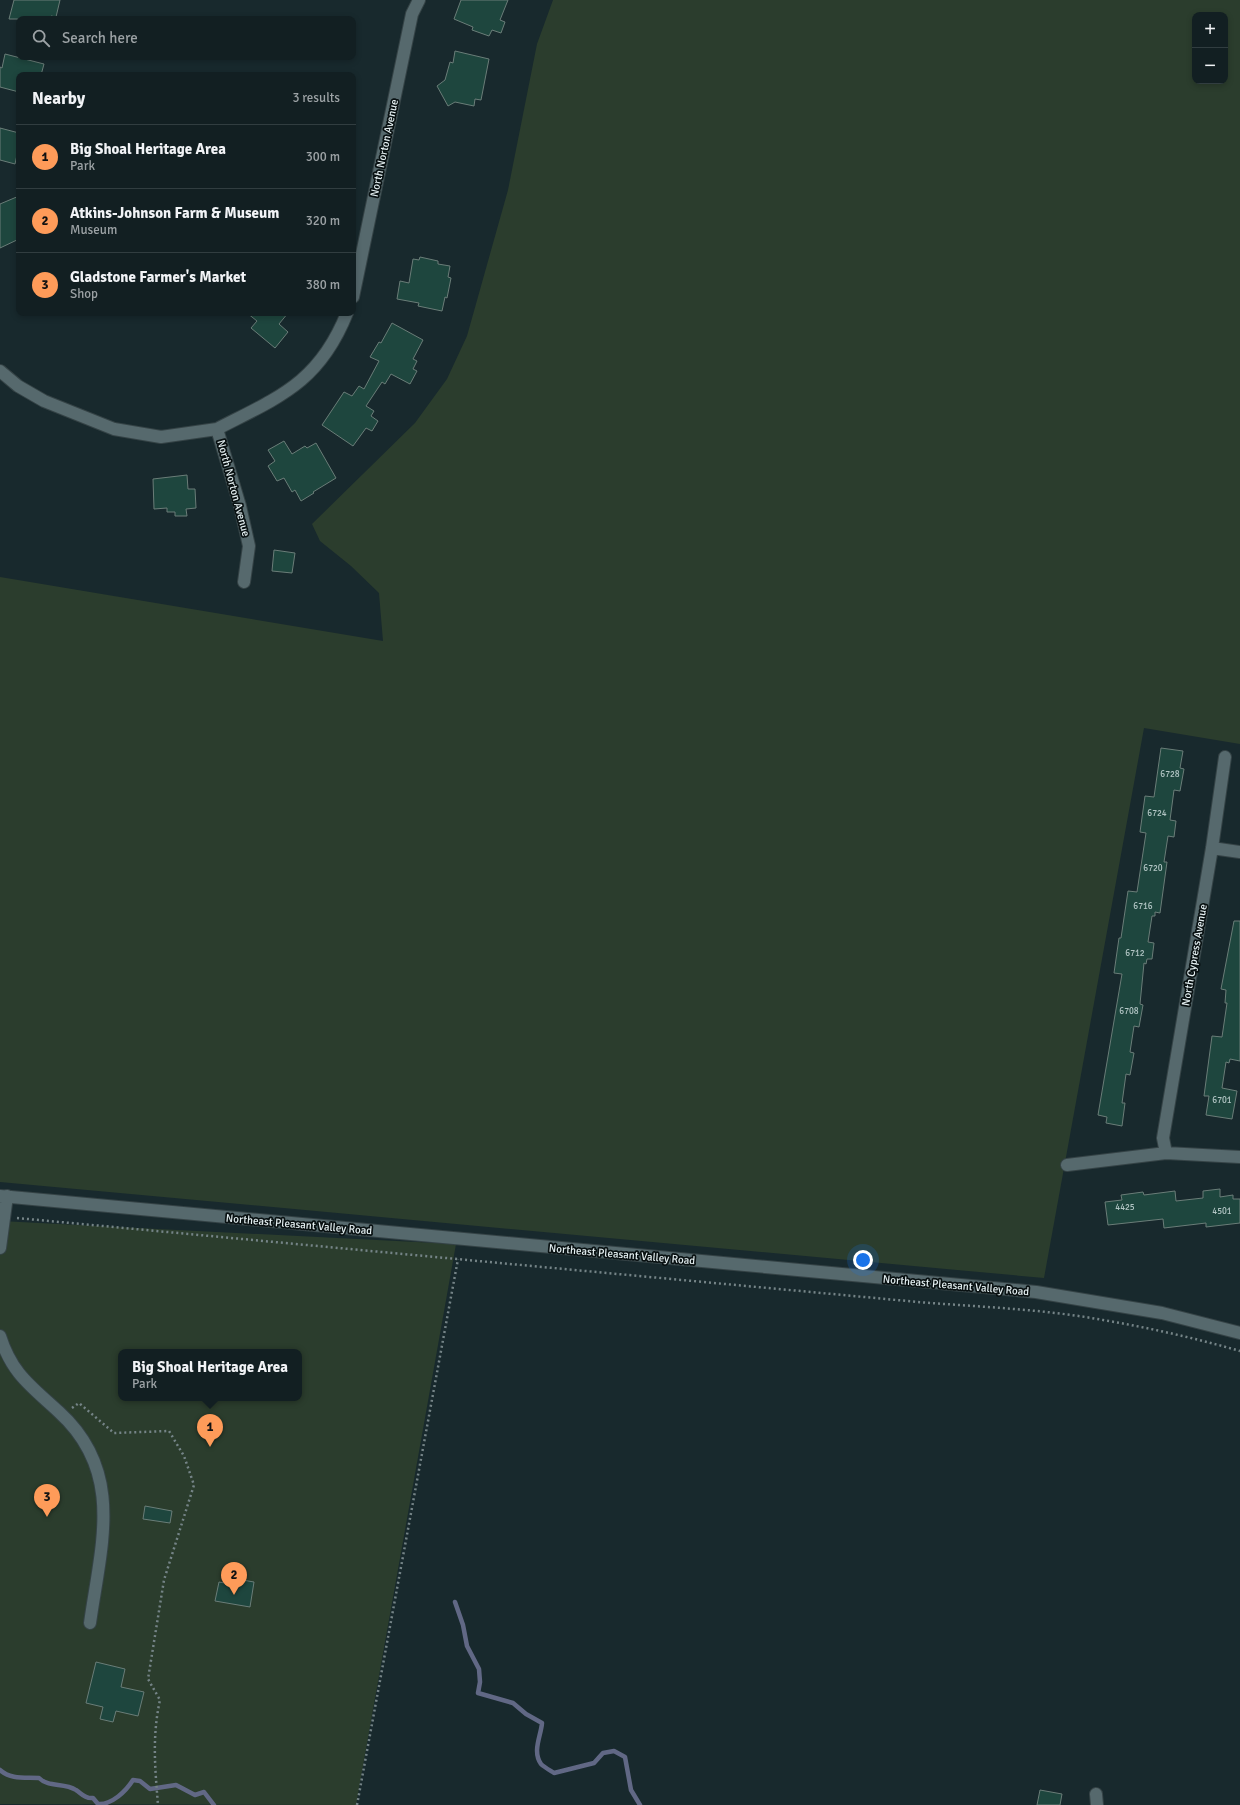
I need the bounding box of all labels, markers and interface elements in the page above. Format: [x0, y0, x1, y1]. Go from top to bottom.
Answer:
map controls [1192, 12, 1228, 84]
button: + [1192, 12, 1228, 48]
search box [16, 16, 356, 60]
icon: search [30, 27, 52, 49]
text: Search here [62, 29, 138, 47]
button: − [1192, 48, 1228, 84]
text: Nearby [32, 88, 85, 109]
text: 3 results [292, 90, 340, 106]
street label: North Norton Avenue [368, 98, 401, 198]
text: Big Shoal Heritage Area [70, 140, 226, 158]
text: 1 [41, 149, 49, 165]
text: 300 m [306, 149, 340, 165]
text: Park [70, 158, 95, 174]
text: Atkins-Johnson Farm & Museum [70, 204, 279, 222]
text: 2 [41, 213, 49, 229]
text: 320 m [306, 213, 340, 229]
text: Museum [70, 222, 117, 238]
text: Gladstone Farmer's Market [70, 268, 246, 286]
text: 3 [41, 277, 49, 293]
text: 380 m [306, 277, 340, 293]
text: Shop [70, 286, 98, 302]
street label: North Norton Avenue [214, 438, 253, 538]
house number: 6728 [1160, 769, 1180, 780]
house number: 6724 [1147, 808, 1167, 819]
house number: 6720 [1143, 863, 1163, 874]
house number: 6716 [1133, 901, 1153, 912]
street label: North Cypress Avenue [1179, 903, 1210, 1007]
house number: 6712 [1125, 948, 1145, 959]
house number: 6708 [1119, 1006, 1139, 1017]
house number: 6701 [1212, 1095, 1232, 1106]
house number: 4425 [1115, 1202, 1135, 1213]
house number: 4501 [1212, 1206, 1232, 1217]
street label: Northeast Pleasant Valley Road [225, 1212, 373, 1237]
street label: Northeast Pleasant Valley Road [548, 1242, 696, 1267]
your location [853, 1250, 873, 1270]
street label: Northeast Pleasant Valley Road [882, 1273, 1030, 1298]
popup [118, 1349, 302, 1401]
text: Big Shoal Heritage Area [132, 1358, 288, 1376]
text: Park [132, 1376, 157, 1392]
pin: 1 [197, 1414, 223, 1447]
pin: 3 [34, 1484, 60, 1517]
pin: 2 [221, 1562, 247, 1595]

